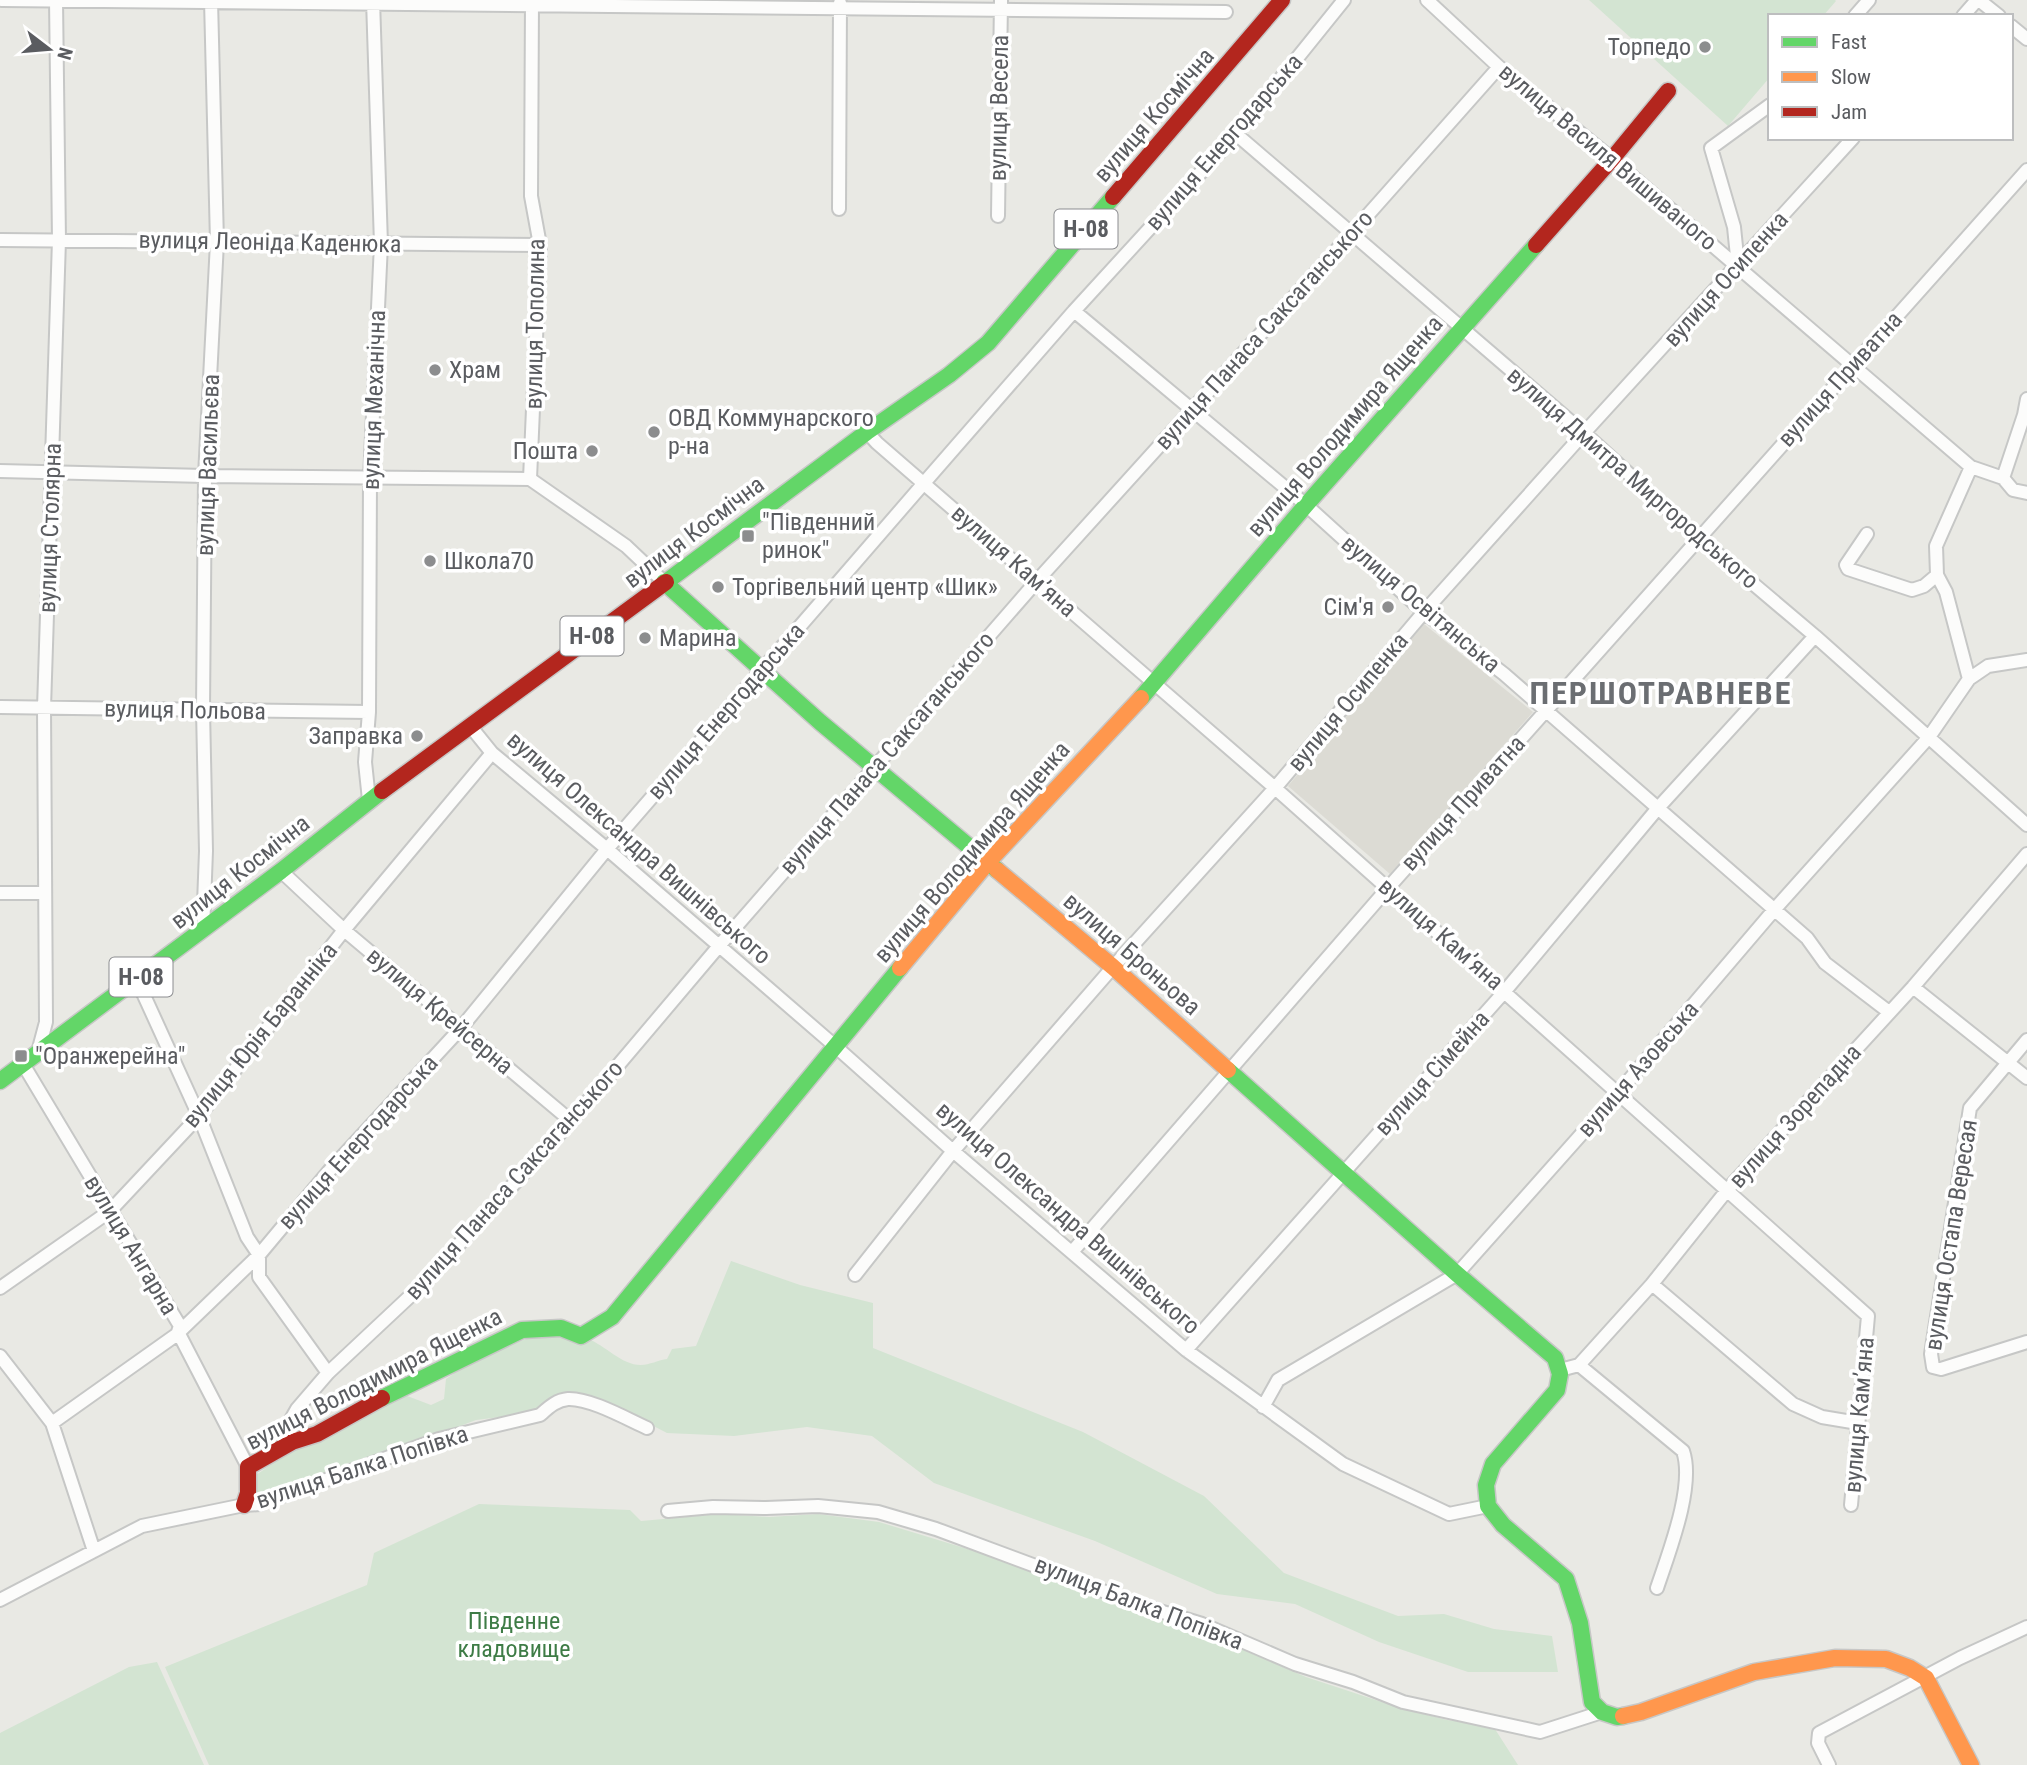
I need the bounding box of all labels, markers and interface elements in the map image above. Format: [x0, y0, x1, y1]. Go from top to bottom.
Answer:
north arrow [14, 14, 84, 84]
legend [1768, 14, 2013, 140]
text: Fast [1831, 30, 1867, 54]
place label: Торпедо [1607, 33, 1691, 61]
street label: вулиця Весела [984, 35, 1014, 181]
marker: Торпедо [1697, 39, 1713, 55]
street label: вулиця Космічна [1088, 42, 1220, 188]
text: N [52, 45, 78, 62]
street label: вулиця Енергодарська [1140, 48, 1308, 236]
street label: вулиця Василя Вишиваного [1493, 58, 1723, 256]
text: Slow [1831, 65, 1871, 89]
text: Jam [1831, 100, 1867, 124]
street label: вулиця Панаса Саксаганського [1149, 205, 1379, 455]
street label: вулиця Осипенка [1658, 206, 1794, 352]
road number: Н-08 [1054, 210, 1118, 248]
street label: вулиця Леоніда Каденюка [138, 226, 402, 258]
street label: вулиця Тополина [520, 238, 550, 410]
street label: вулиця Приватна [1772, 306, 1908, 452]
street label: вулиця Механічна [357, 310, 391, 490]
street label: вулиця Володимира Ященка [1242, 310, 1448, 542]
place label: Храм [449, 356, 501, 384]
street label: вулиця Дмитра Миргородського [1502, 361, 1764, 595]
marker: Храм [427, 362, 443, 378]
street label: вулиця Васильєва [191, 373, 225, 557]
place label: ОВД Коммунарского р-на [668, 404, 874, 460]
marker: ОВД Коммунарского р-на [646, 424, 662, 440]
place label: Пошта [513, 437, 578, 465]
street label: вулиця Столярна [33, 442, 67, 614]
marker: Пошта [584, 443, 600, 459]
street label: вулиця Космічна [618, 470, 770, 594]
street label: вулиця Кам’яна [946, 499, 1082, 623]
place label: "Південний ринок" [762, 508, 875, 564]
marker: "Південний ринок" [740, 528, 756, 544]
street label: вулиця Освітянська [1336, 529, 1506, 679]
place label: Школа70 [444, 547, 534, 575]
marker: Школа70 [422, 553, 438, 569]
place label: Торгівельний центр «Шик» [732, 573, 998, 601]
marker: Торгівельний центр «Шик» [710, 579, 726, 595]
place label: Сім'я [1324, 593, 1374, 621]
marker: Сім'я [1380, 599, 1396, 615]
road number: Н-08 [560, 616, 624, 656]
street label: вулиця Енергодарська [642, 617, 810, 805]
place label: Марина [659, 624, 736, 652]
street label: вулиця Панаса Саксаганського [774, 626, 1000, 880]
street label: вулиця Осипенка [1282, 627, 1414, 777]
marker: Марина [637, 630, 653, 646]
district label: ПЕРШОТРАВНЕВЕ [1529, 674, 1793, 712]
street label: вулиця Польова [104, 695, 266, 725]
place label: Заправка [308, 722, 403, 750]
street label: вулиця Олександра Вишнівського [501, 726, 777, 970]
marker: Заправка [409, 728, 425, 744]
street label: вулиця Приватна [1395, 730, 1531, 876]
street label: вулиця Володимира Ященка [869, 736, 1075, 968]
street label: вулиця Космічна [165, 809, 315, 935]
street label: вулиця Кам’яна [1373, 872, 1509, 996]
street label: вулиця Броньова [1058, 887, 1206, 1021]
street label: вулиця Юрія Баранніка [177, 937, 343, 1133]
street label: вулиця Крейсерна [361, 942, 519, 1080]
road number: Н-08 [110, 958, 172, 996]
street label: вулиця Азовська [1572, 996, 1704, 1142]
street label: вулиця Сімейна [1369, 1005, 1495, 1141]
street label: вулиця Зорепадна [1723, 1038, 1867, 1194]
place label: "Оранжерейна" [35, 1042, 186, 1070]
marker: "Оранжерейна" [13, 1048, 29, 1064]
street label: вулиця Енергодарська [272, 1049, 444, 1235]
street label: вулиця Панаса Саксаганського [399, 1055, 629, 1305]
street label: вулиця Олександра Вишнівського [930, 1096, 1206, 1340]
street label: вулиця Остапа Вересая [1919, 1117, 1983, 1353]
street label: вулиця Ангарна [78, 1170, 184, 1320]
street label: вулиця Володимира Ященка [241, 1302, 507, 1456]
street label: вулиця Кам’яна [1838, 1336, 1880, 1494]
street label: вулиця Балка Попівка [253, 1420, 471, 1514]
street label: вулиця Балка Попівка [1031, 1550, 1247, 1656]
park label: Південне кладовище [457, 1607, 571, 1663]

